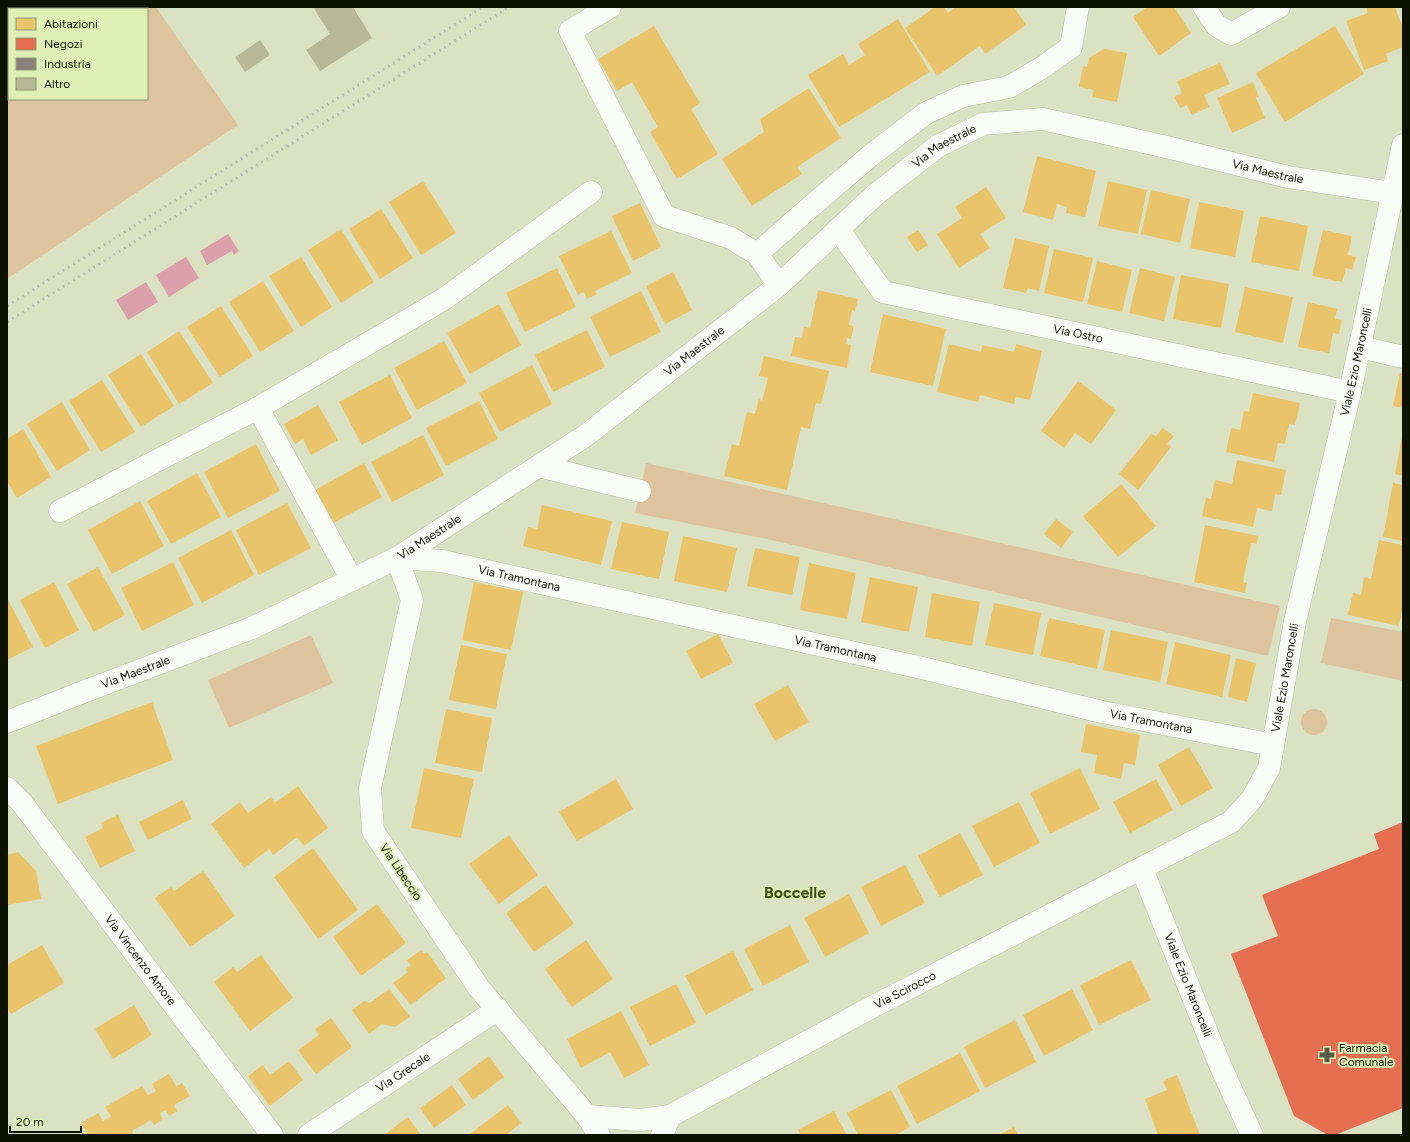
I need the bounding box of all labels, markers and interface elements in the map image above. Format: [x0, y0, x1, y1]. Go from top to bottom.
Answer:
legend [8, 8, 148, 100]
text: Abitazioni [44, 17, 98, 31]
text: Negozi [44, 37, 83, 51]
text: Industria [44, 57, 91, 71]
text: Altro [44, 77, 70, 91]
street label: Via Maestrale [909, 121, 979, 171]
street label: Via Maestrale [1231, 156, 1305, 186]
street label: Viale Ezio Maroncelli [1338, 306, 1375, 417]
street label: Via Ostro [1052, 322, 1104, 346]
street label: Via Maestrale [661, 323, 728, 379]
street label: Via Maestrale [395, 511, 464, 563]
street label: Via Tramontana [477, 562, 562, 594]
street label: Viale Ezio Maroncelli [1268, 622, 1301, 733]
street label: Via Tramontana [793, 633, 878, 665]
street label: Via Maestrale [99, 653, 172, 691]
street label: Via Tramontana [1109, 707, 1194, 736]
street label: Via Libeccio [377, 841, 425, 903]
district label: Boccelle [764, 883, 826, 902]
street label: Via Vincenzo Amore [102, 912, 179, 1009]
street label: Viale Ezio Maroncelli [1161, 931, 1215, 1039]
street label: Via Scirocco [872, 968, 938, 1012]
place label: Farmacia Comunale [1339, 1041, 1394, 1069]
pharmacy icon: Farmacia Comunale [1318, 1046, 1336, 1064]
street label: Via Grecale [373, 1049, 433, 1095]
scale bar [10, 1108, 81, 1134]
text: 20 m [16, 1115, 44, 1129]

